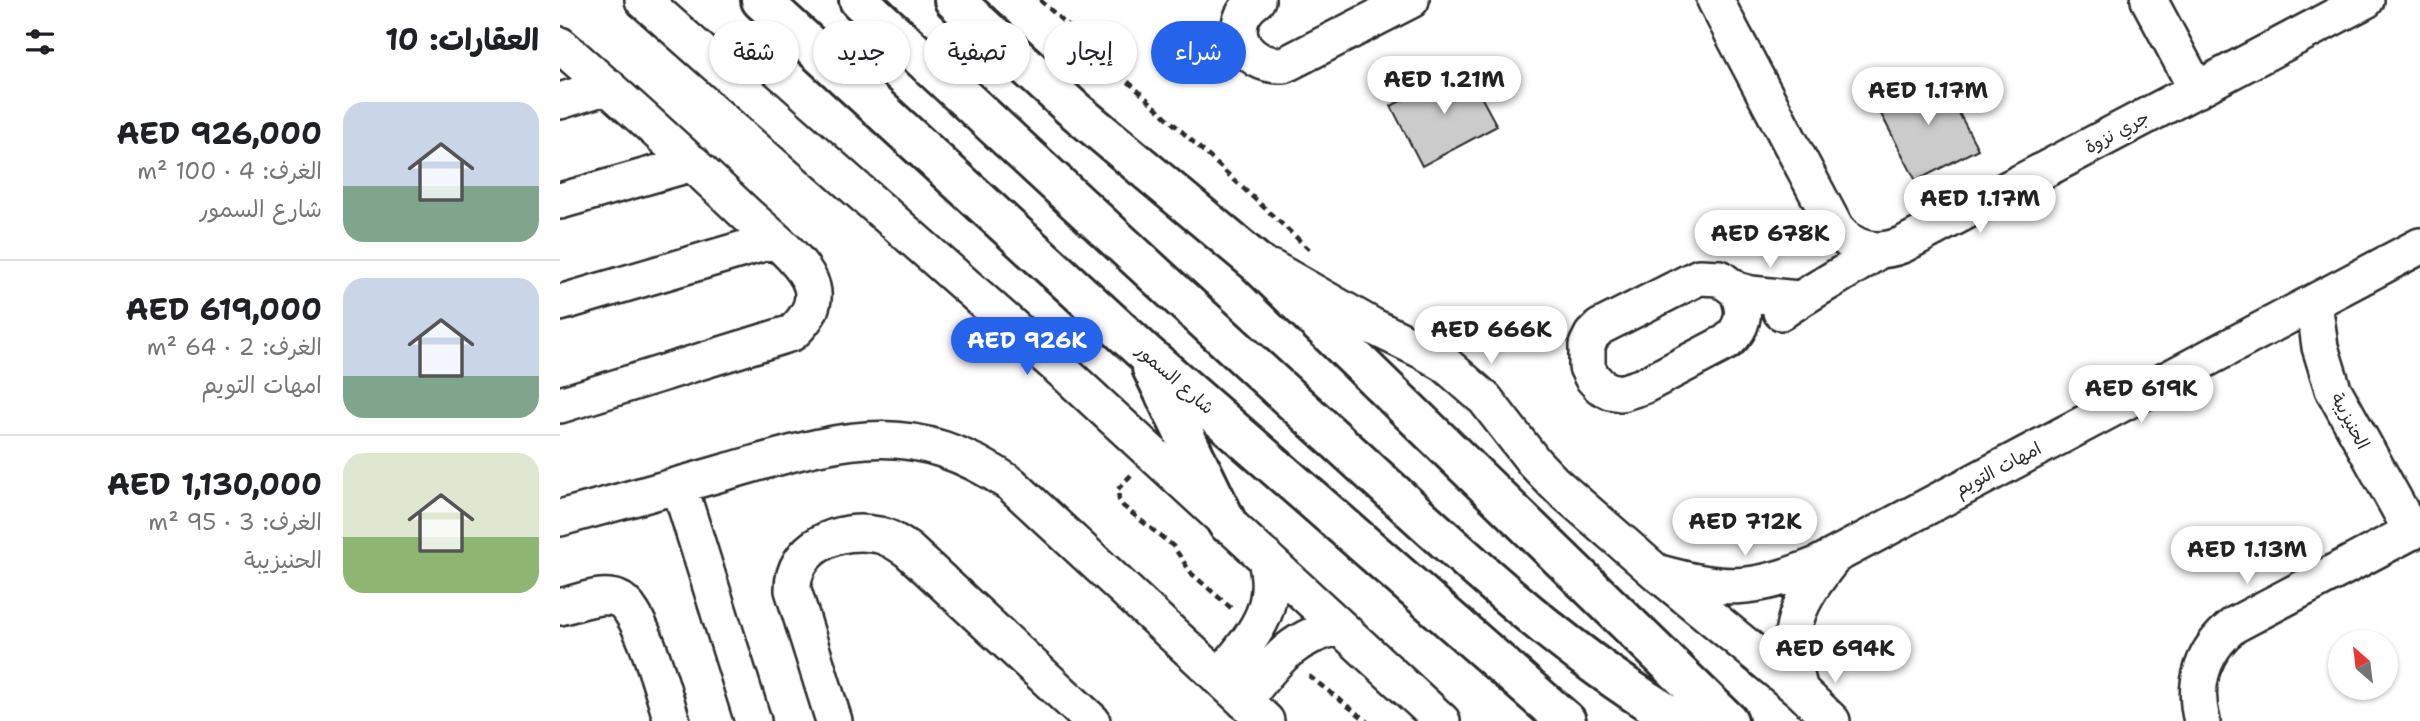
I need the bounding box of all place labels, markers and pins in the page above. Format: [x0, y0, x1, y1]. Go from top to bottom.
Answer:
pin: AED 1.21M [1364, 57, 1524, 116]
pin: AED 1.17M [1848, 68, 2008, 127]
pin: AED 1.17M [1900, 176, 2060, 235]
pin: AED 678K [1698, 210, 1842, 270]
pin: AED 666K [1419, 306, 1563, 366]
pin: AED 926K [955, 318, 1099, 377]
pin: AED 619K [2069, 366, 2213, 425]
pin: AED 712K [1673, 498, 1817, 558]
pin: AED 1.13M [2167, 526, 2327, 586]
pin: AED 694K [1763, 626, 1907, 685]

